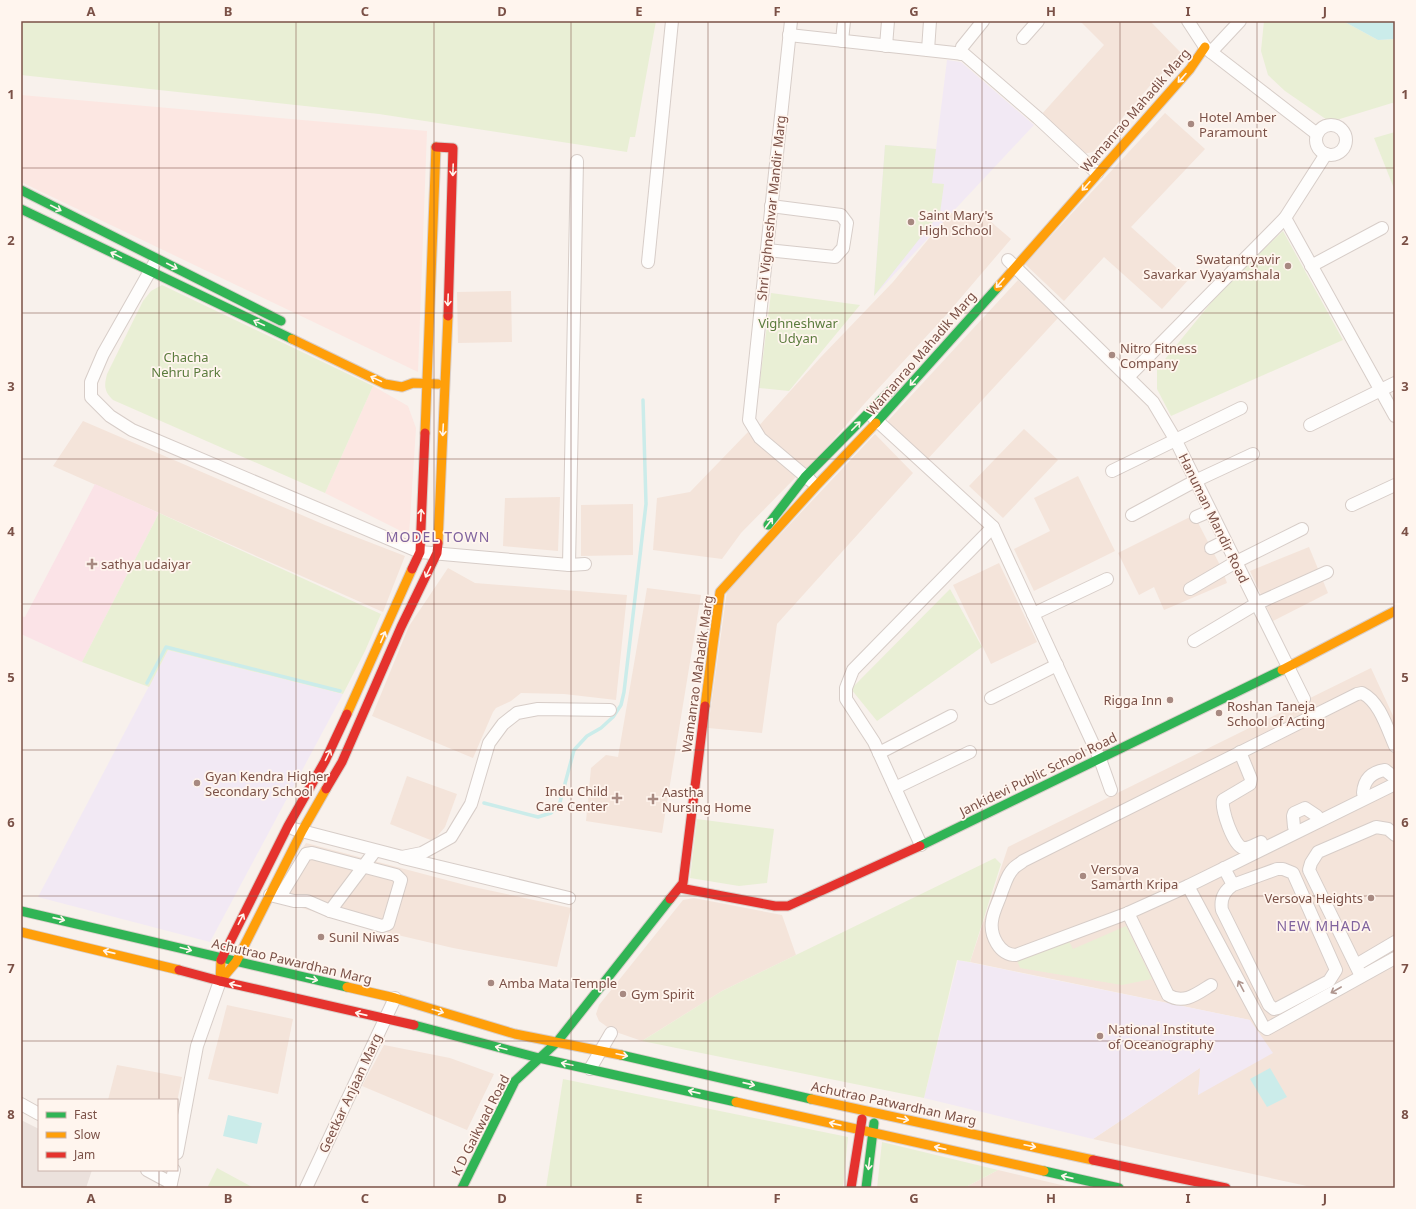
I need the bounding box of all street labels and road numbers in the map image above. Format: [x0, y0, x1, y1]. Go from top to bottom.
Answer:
street label: Wamanrao Mahadik Marg [1076, 44, 1194, 176]
street label: Shri Vighneshvar Mandir Marg [752, 114, 790, 302]
street label: Wamanrao Mahadik Marg [862, 287, 980, 419]
street label: Hanuman Mandir Road [1175, 450, 1253, 586]
street label: Wamanrao Mahadik Marg [677, 594, 717, 754]
street label: Jankidevi Public School Road [955, 728, 1120, 821]
street label: Achutrao Pawardhan Marg [210, 934, 374, 988]
street label: Geetkar Anjaan Marg [314, 1030, 386, 1156]
street label: K D Gaikwad Road [447, 1071, 513, 1179]
street label: Achutrao Patwardhan Marg [810, 1077, 978, 1129]

